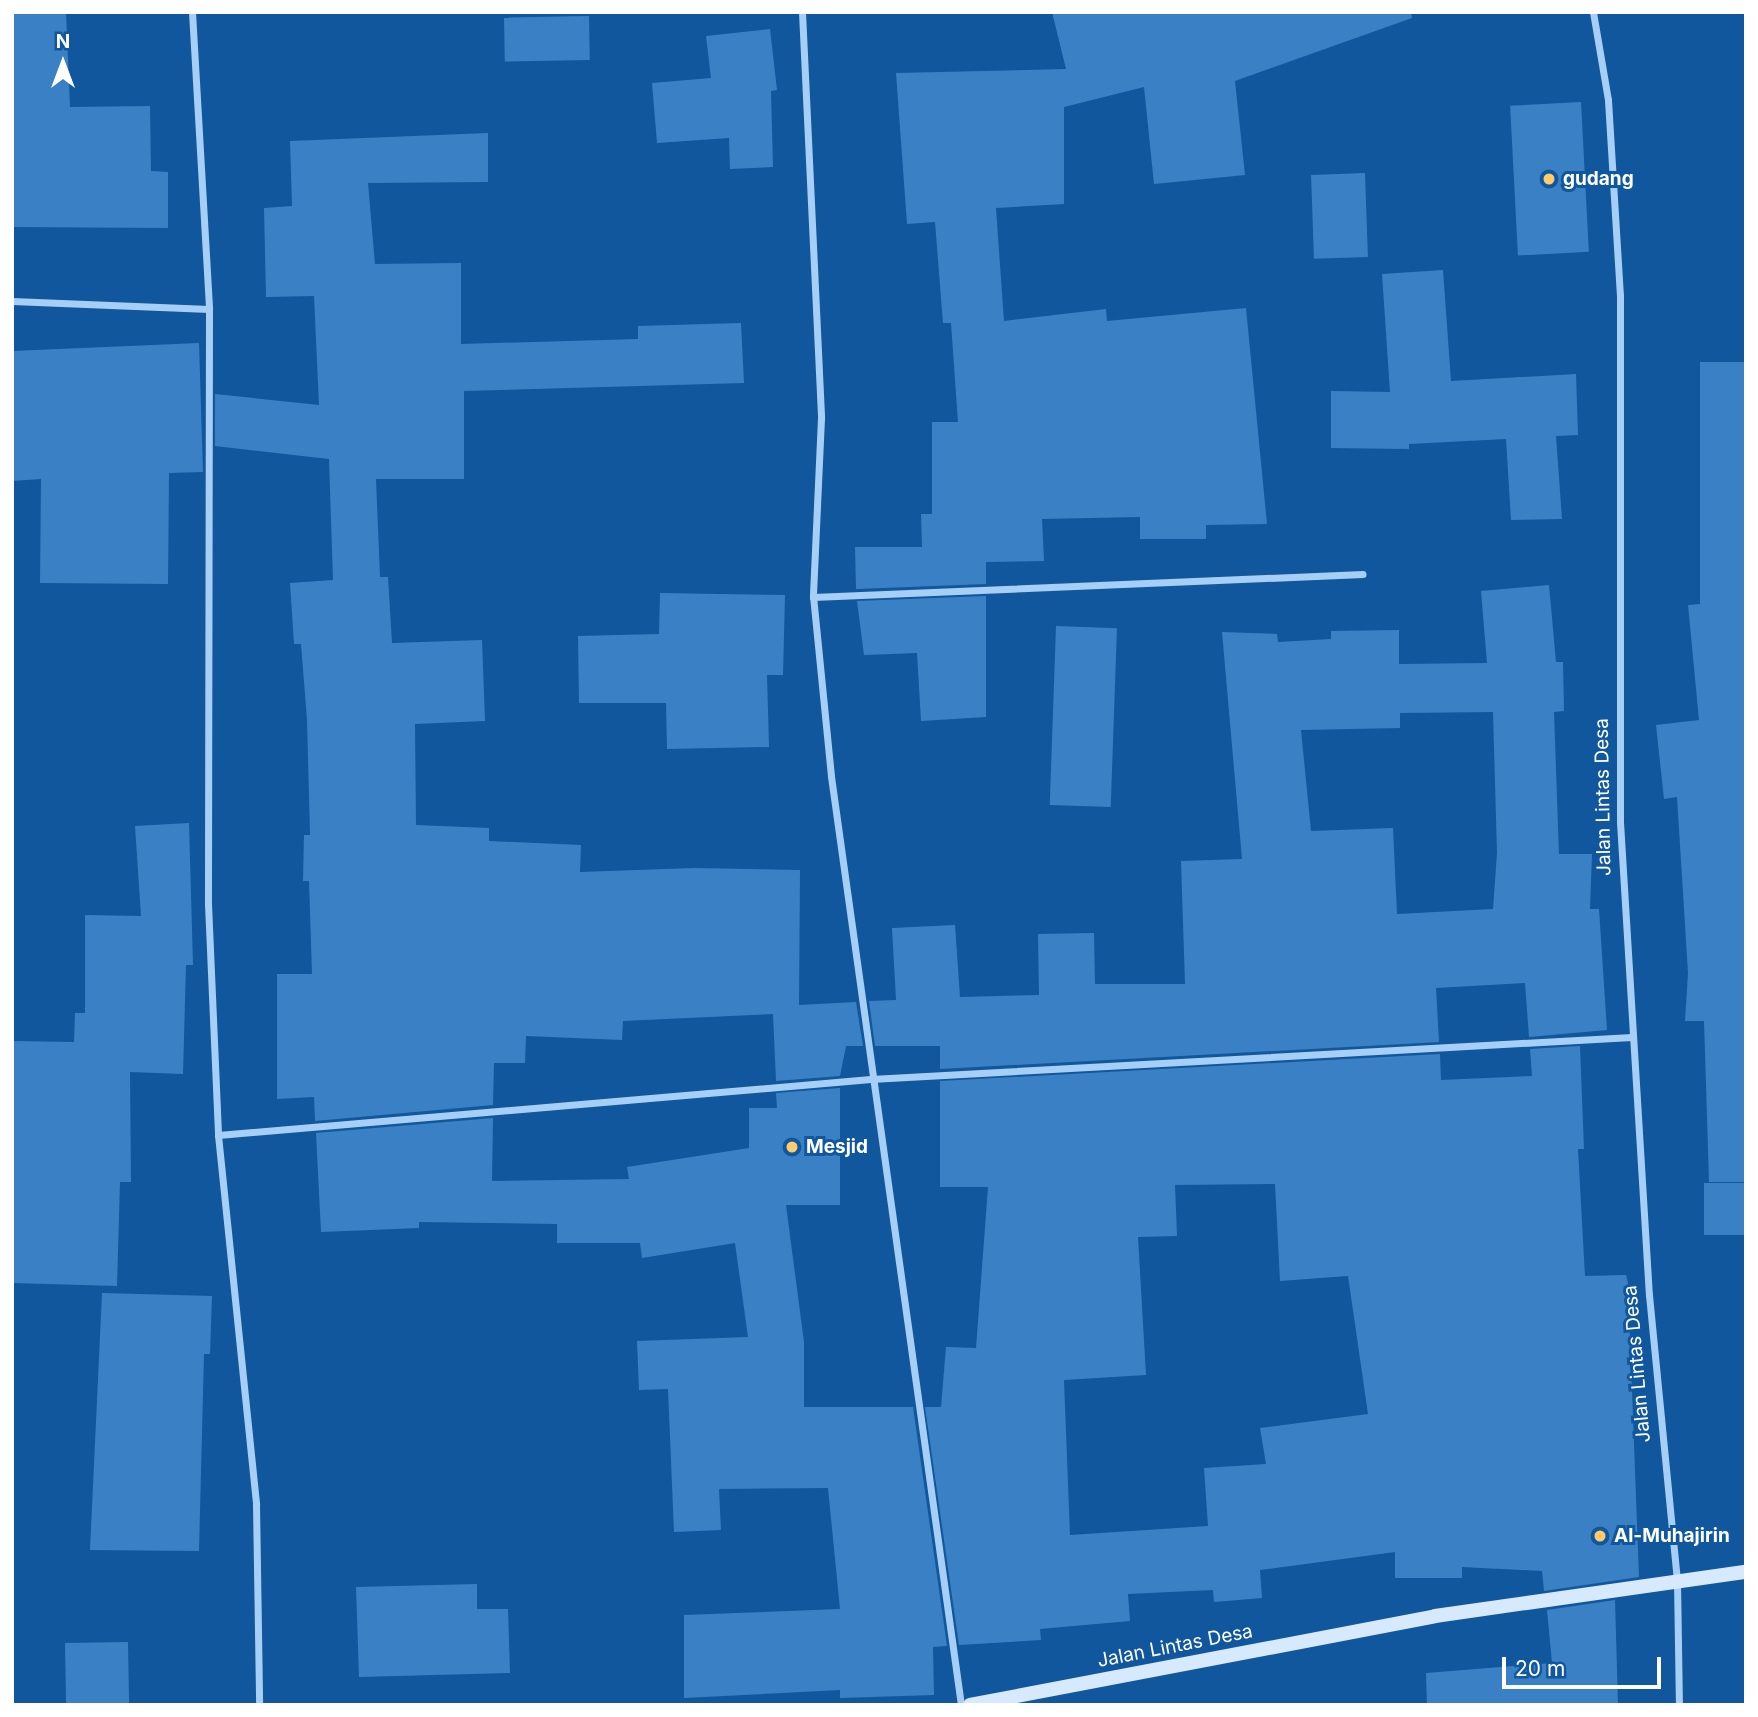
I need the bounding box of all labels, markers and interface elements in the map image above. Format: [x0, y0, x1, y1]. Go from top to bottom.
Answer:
north arrow [28, 28, 98, 98]
text: N [56, 30, 70, 53]
place label: gudang [1563, 168, 1634, 190]
marker: gudang [1541, 171, 1557, 187]
street label: Jalan Lintas Desa [1590, 718, 1616, 876]
place label: Mesjid [806, 1136, 868, 1158]
marker: Mesjid [784, 1139, 800, 1155]
street label: Jalan Lintas Desa [1619, 1284, 1655, 1444]
place label: Al-Muhajirin [1614, 1525, 1730, 1547]
marker: Al-Muhajirin [1592, 1528, 1608, 1544]
street label: Jalan Lintas Desa [1095, 1620, 1255, 1672]
scale bar [1506, 1644, 1665, 1688]
text: 20 m [1515, 1656, 1565, 1681]

